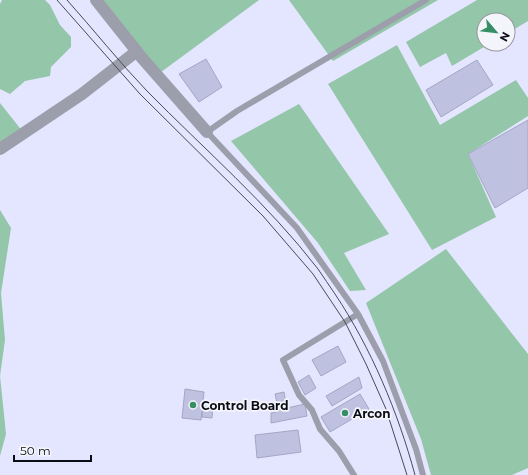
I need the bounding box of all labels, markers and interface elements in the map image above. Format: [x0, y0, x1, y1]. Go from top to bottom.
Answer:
north arrow [476, 12, 516, 52]
text: N [497, 29, 513, 44]
place label: Control Board [201, 398, 288, 413]
marker: Control Board [188, 400, 198, 410]
place label: Arcon [352, 406, 390, 421]
marker: Arcon [340, 408, 350, 418]
scale bar [14, 437, 91, 463]
text: 50 m [20, 443, 51, 458]

